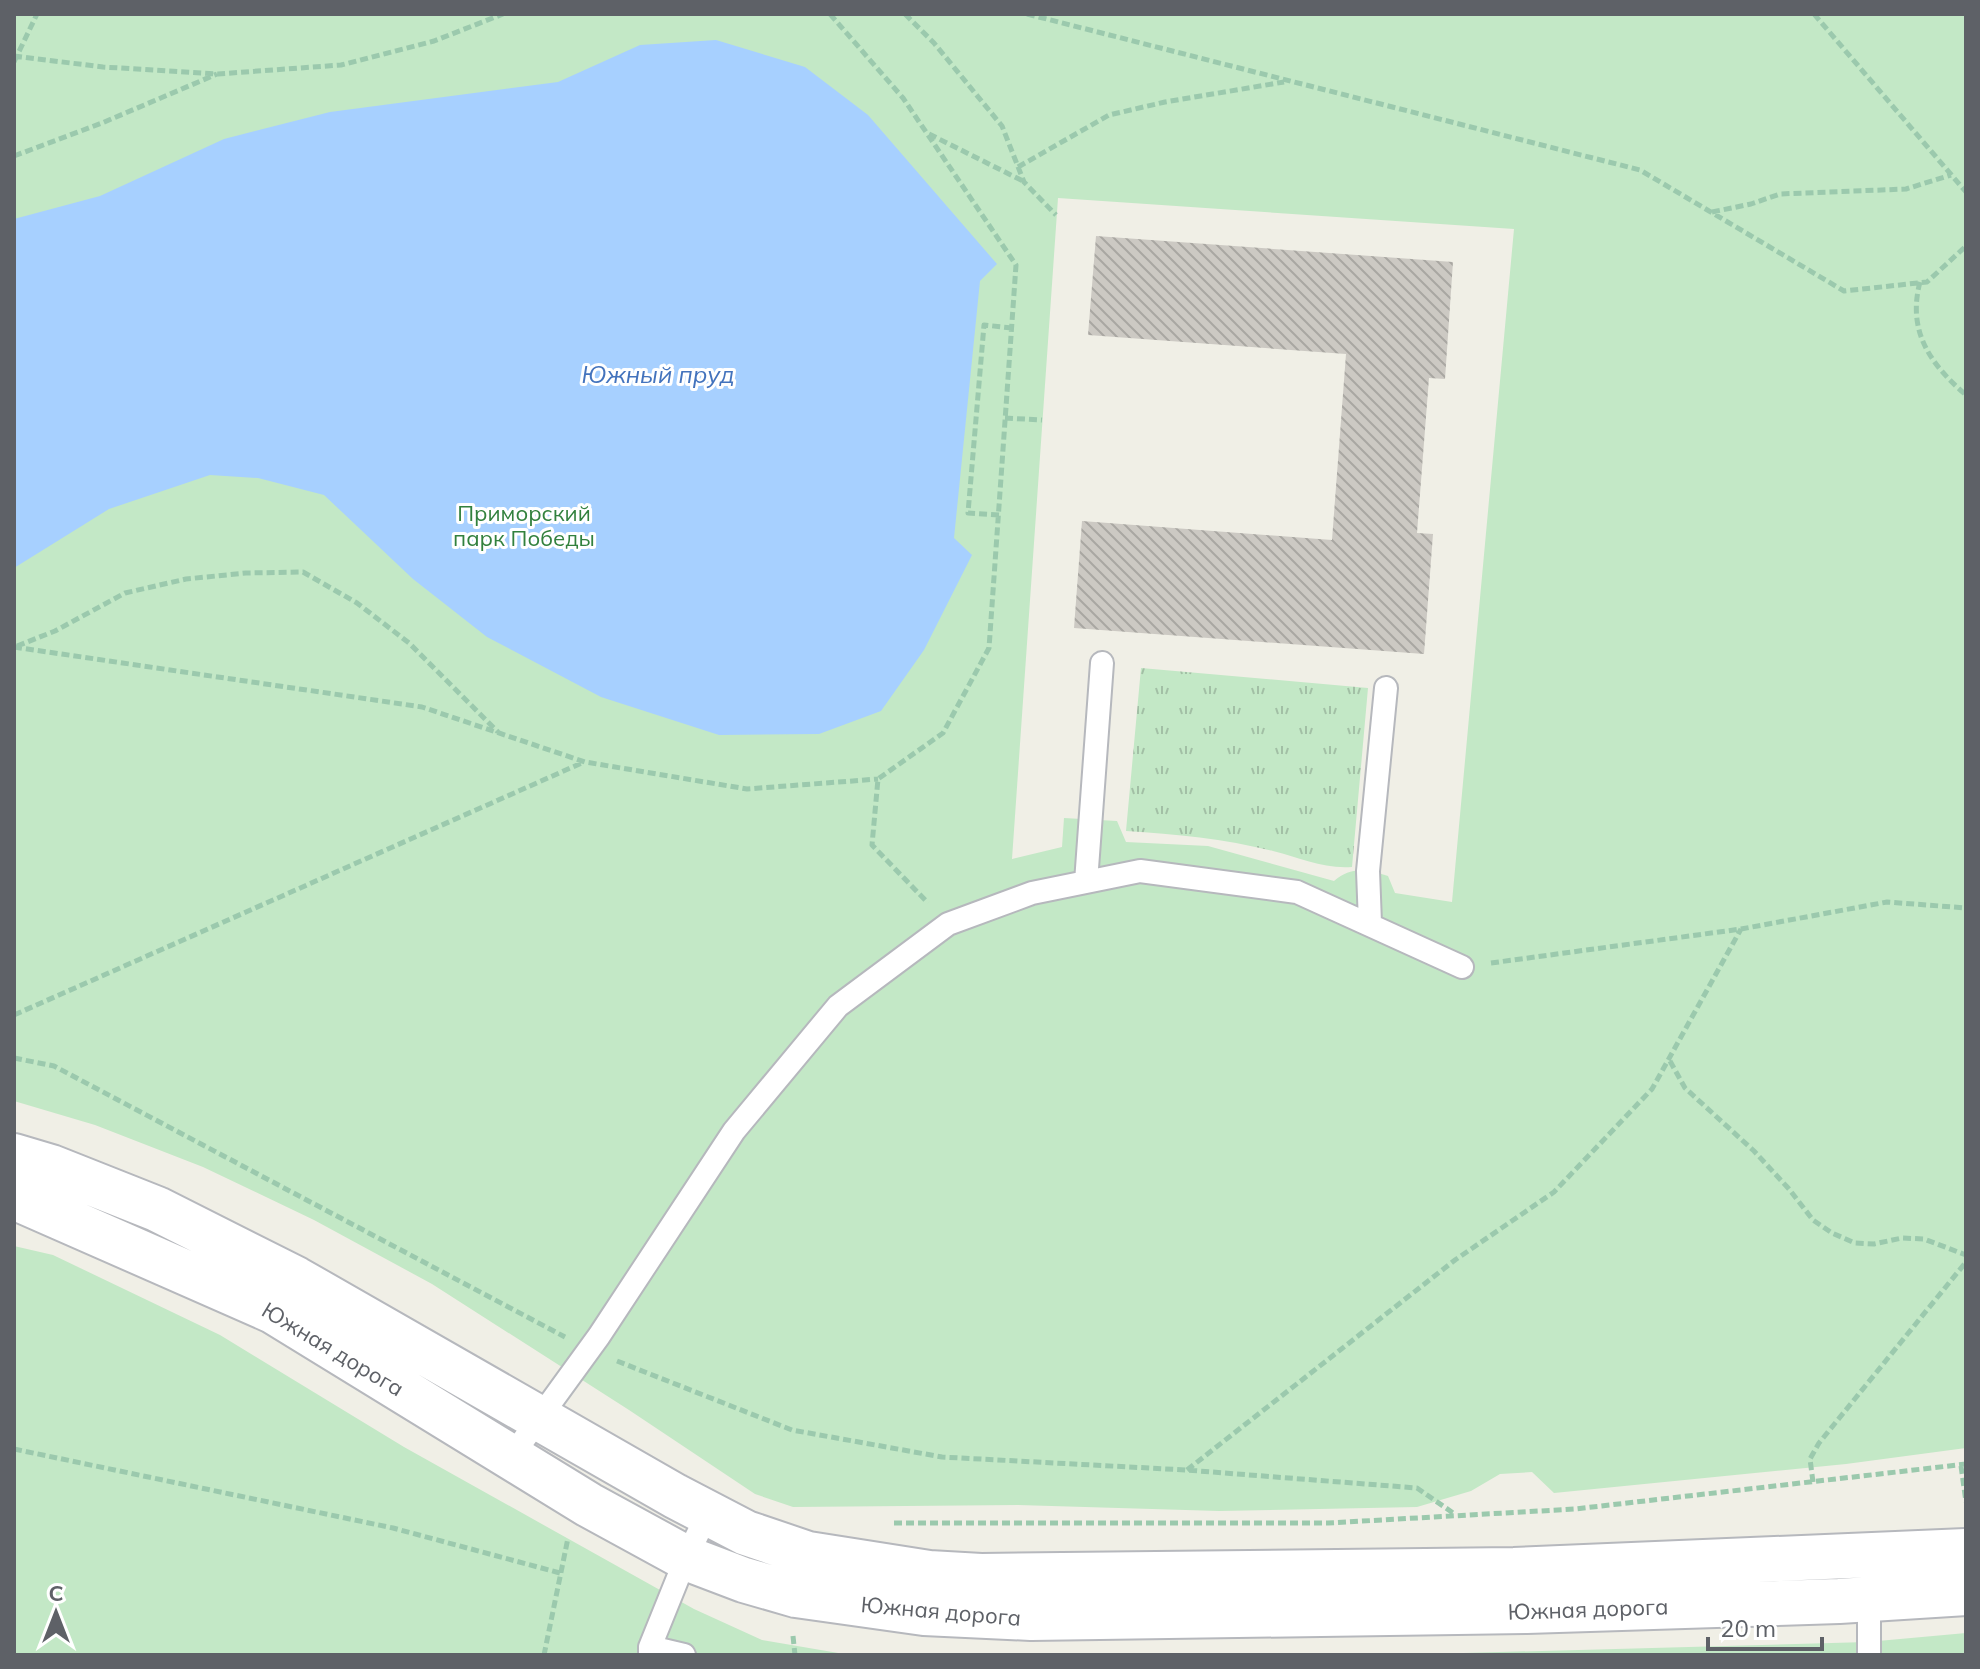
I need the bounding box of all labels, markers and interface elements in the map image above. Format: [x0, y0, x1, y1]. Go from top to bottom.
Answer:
water label: Южный пруд [581, 359, 735, 389]
park label: Приморский парк Победы [453, 499, 595, 552]
street label: Южная дорога [257, 1296, 409, 1402]
north arrow [16, 1573, 96, 1653]
text: С [48, 1579, 64, 1607]
street label: Южная дорога [860, 1590, 1022, 1632]
street label: Южная дорога [1507, 1592, 1669, 1626]
scale bar [1708, 1601, 1822, 1651]
text: 20 m [1720, 1613, 1776, 1643]

